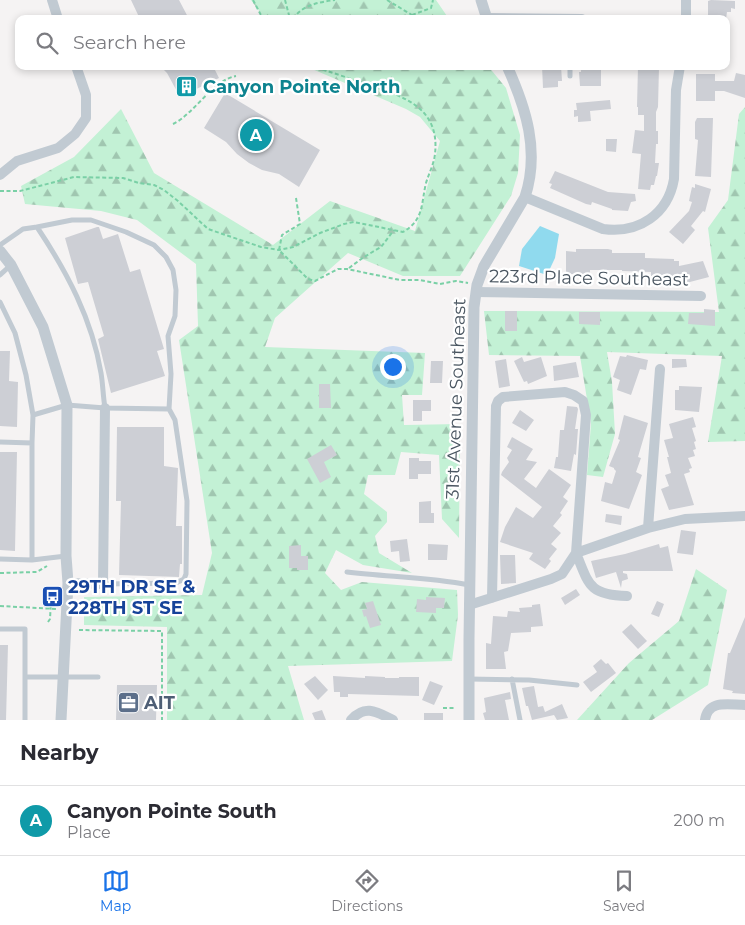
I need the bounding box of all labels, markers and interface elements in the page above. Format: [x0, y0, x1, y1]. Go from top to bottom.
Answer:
search box [15, 15, 730, 70]
icon: search [33, 29, 61, 57]
text: Search here [73, 31, 186, 54]
building icon: Canyon Pointe North [175, 75, 199, 99]
place label: Canyon Pointe North [203, 76, 400, 98]
pin: A [240, 116, 272, 154]
street label: 223rd Place Southeast [489, 265, 689, 291]
street label: 31st Avenue Southeast [441, 298, 471, 500]
your location [380, 354, 406, 380]
place label: 29TH DR SE & 228TH ST SE [68, 576, 195, 619]
bus stop icon: 29TH DR SE & 228TH ST SE [40, 585, 64, 609]
office icon: AIT [116, 691, 140, 715]
place label: AIT [143, 692, 176, 714]
text: Nearby [20, 740, 99, 765]
text: Canyon Pointe South [67, 800, 277, 823]
text: A [30, 811, 42, 830]
text: 200 m [674, 811, 725, 830]
text: Place [67, 823, 111, 842]
tab: Map [100, 867, 131, 915]
tab: Directions [331, 867, 403, 915]
tab: Saved [603, 867, 645, 915]

